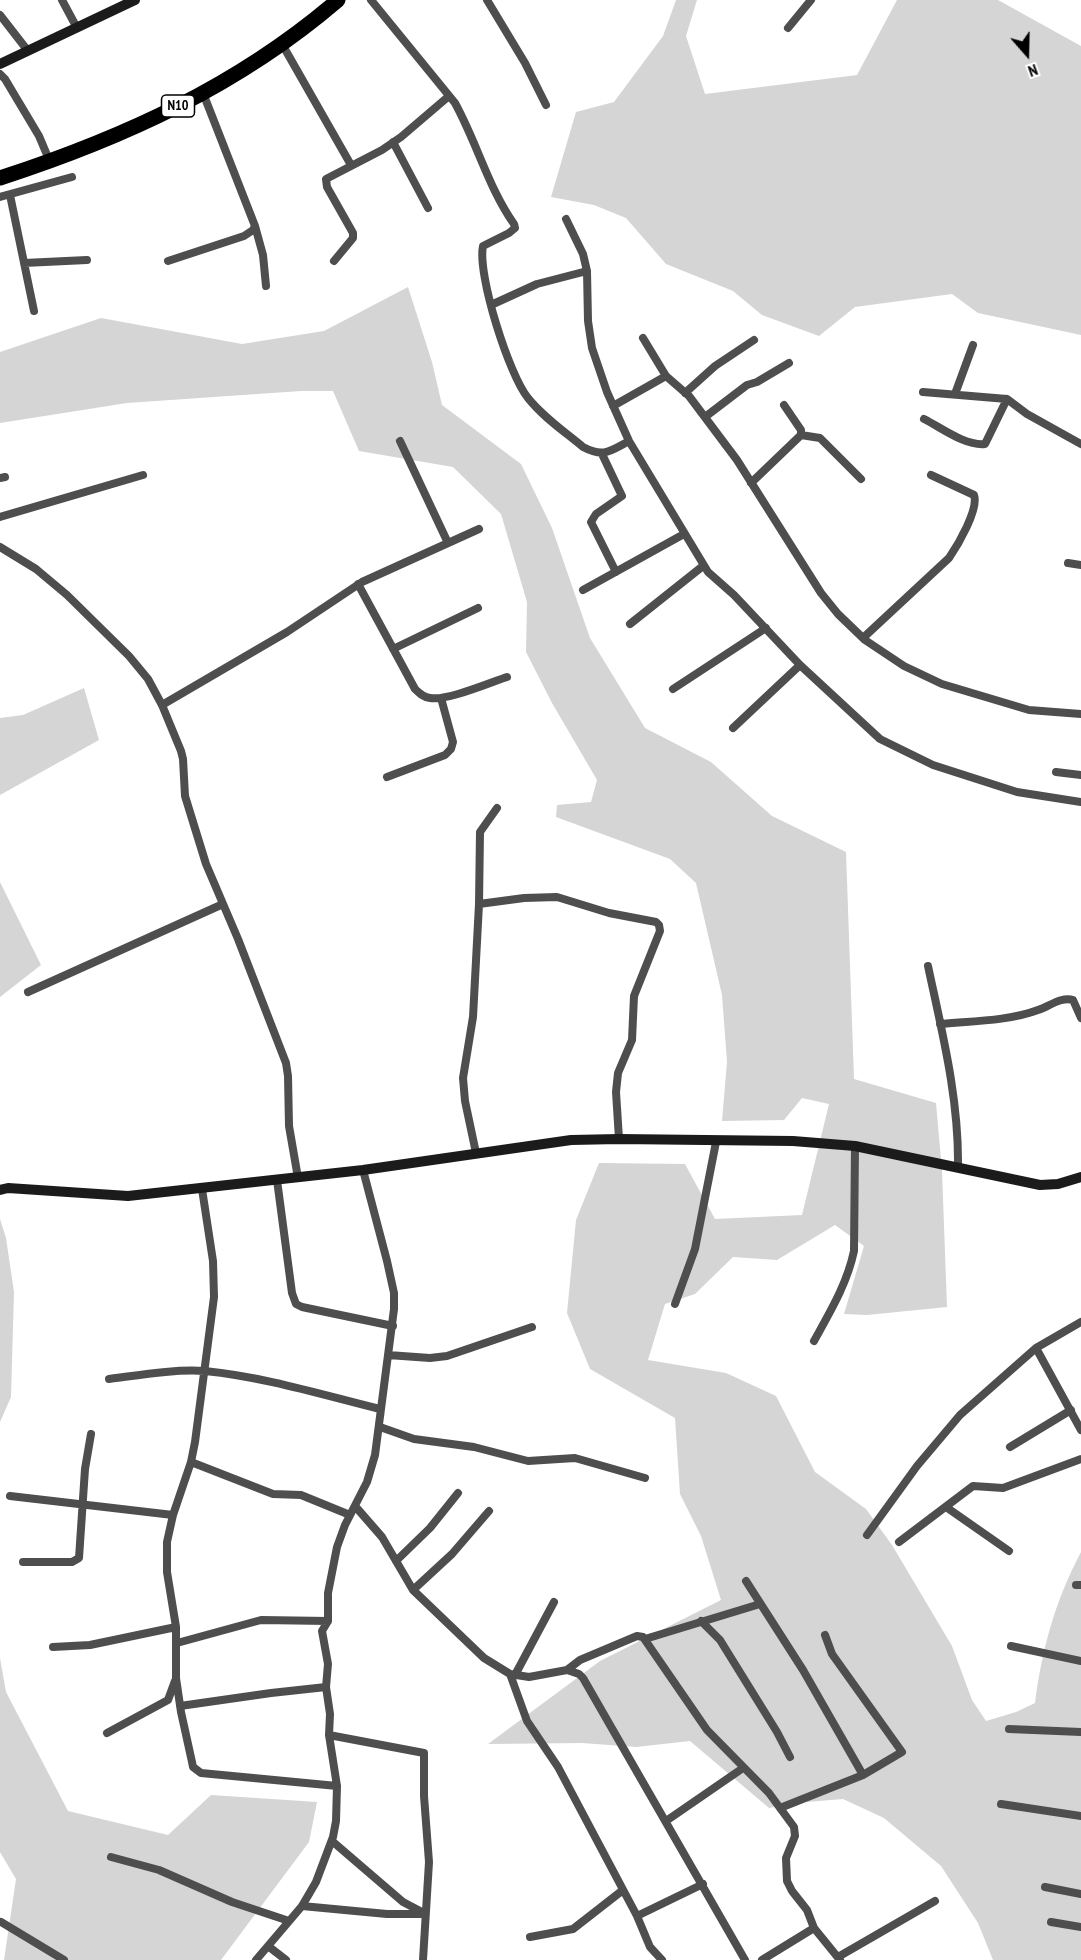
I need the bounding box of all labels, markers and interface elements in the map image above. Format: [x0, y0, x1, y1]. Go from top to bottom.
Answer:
north arrow [997, 24, 1057, 84]
text: N [1026, 60, 1041, 82]
road number: N10 [162, 95, 195, 117]

